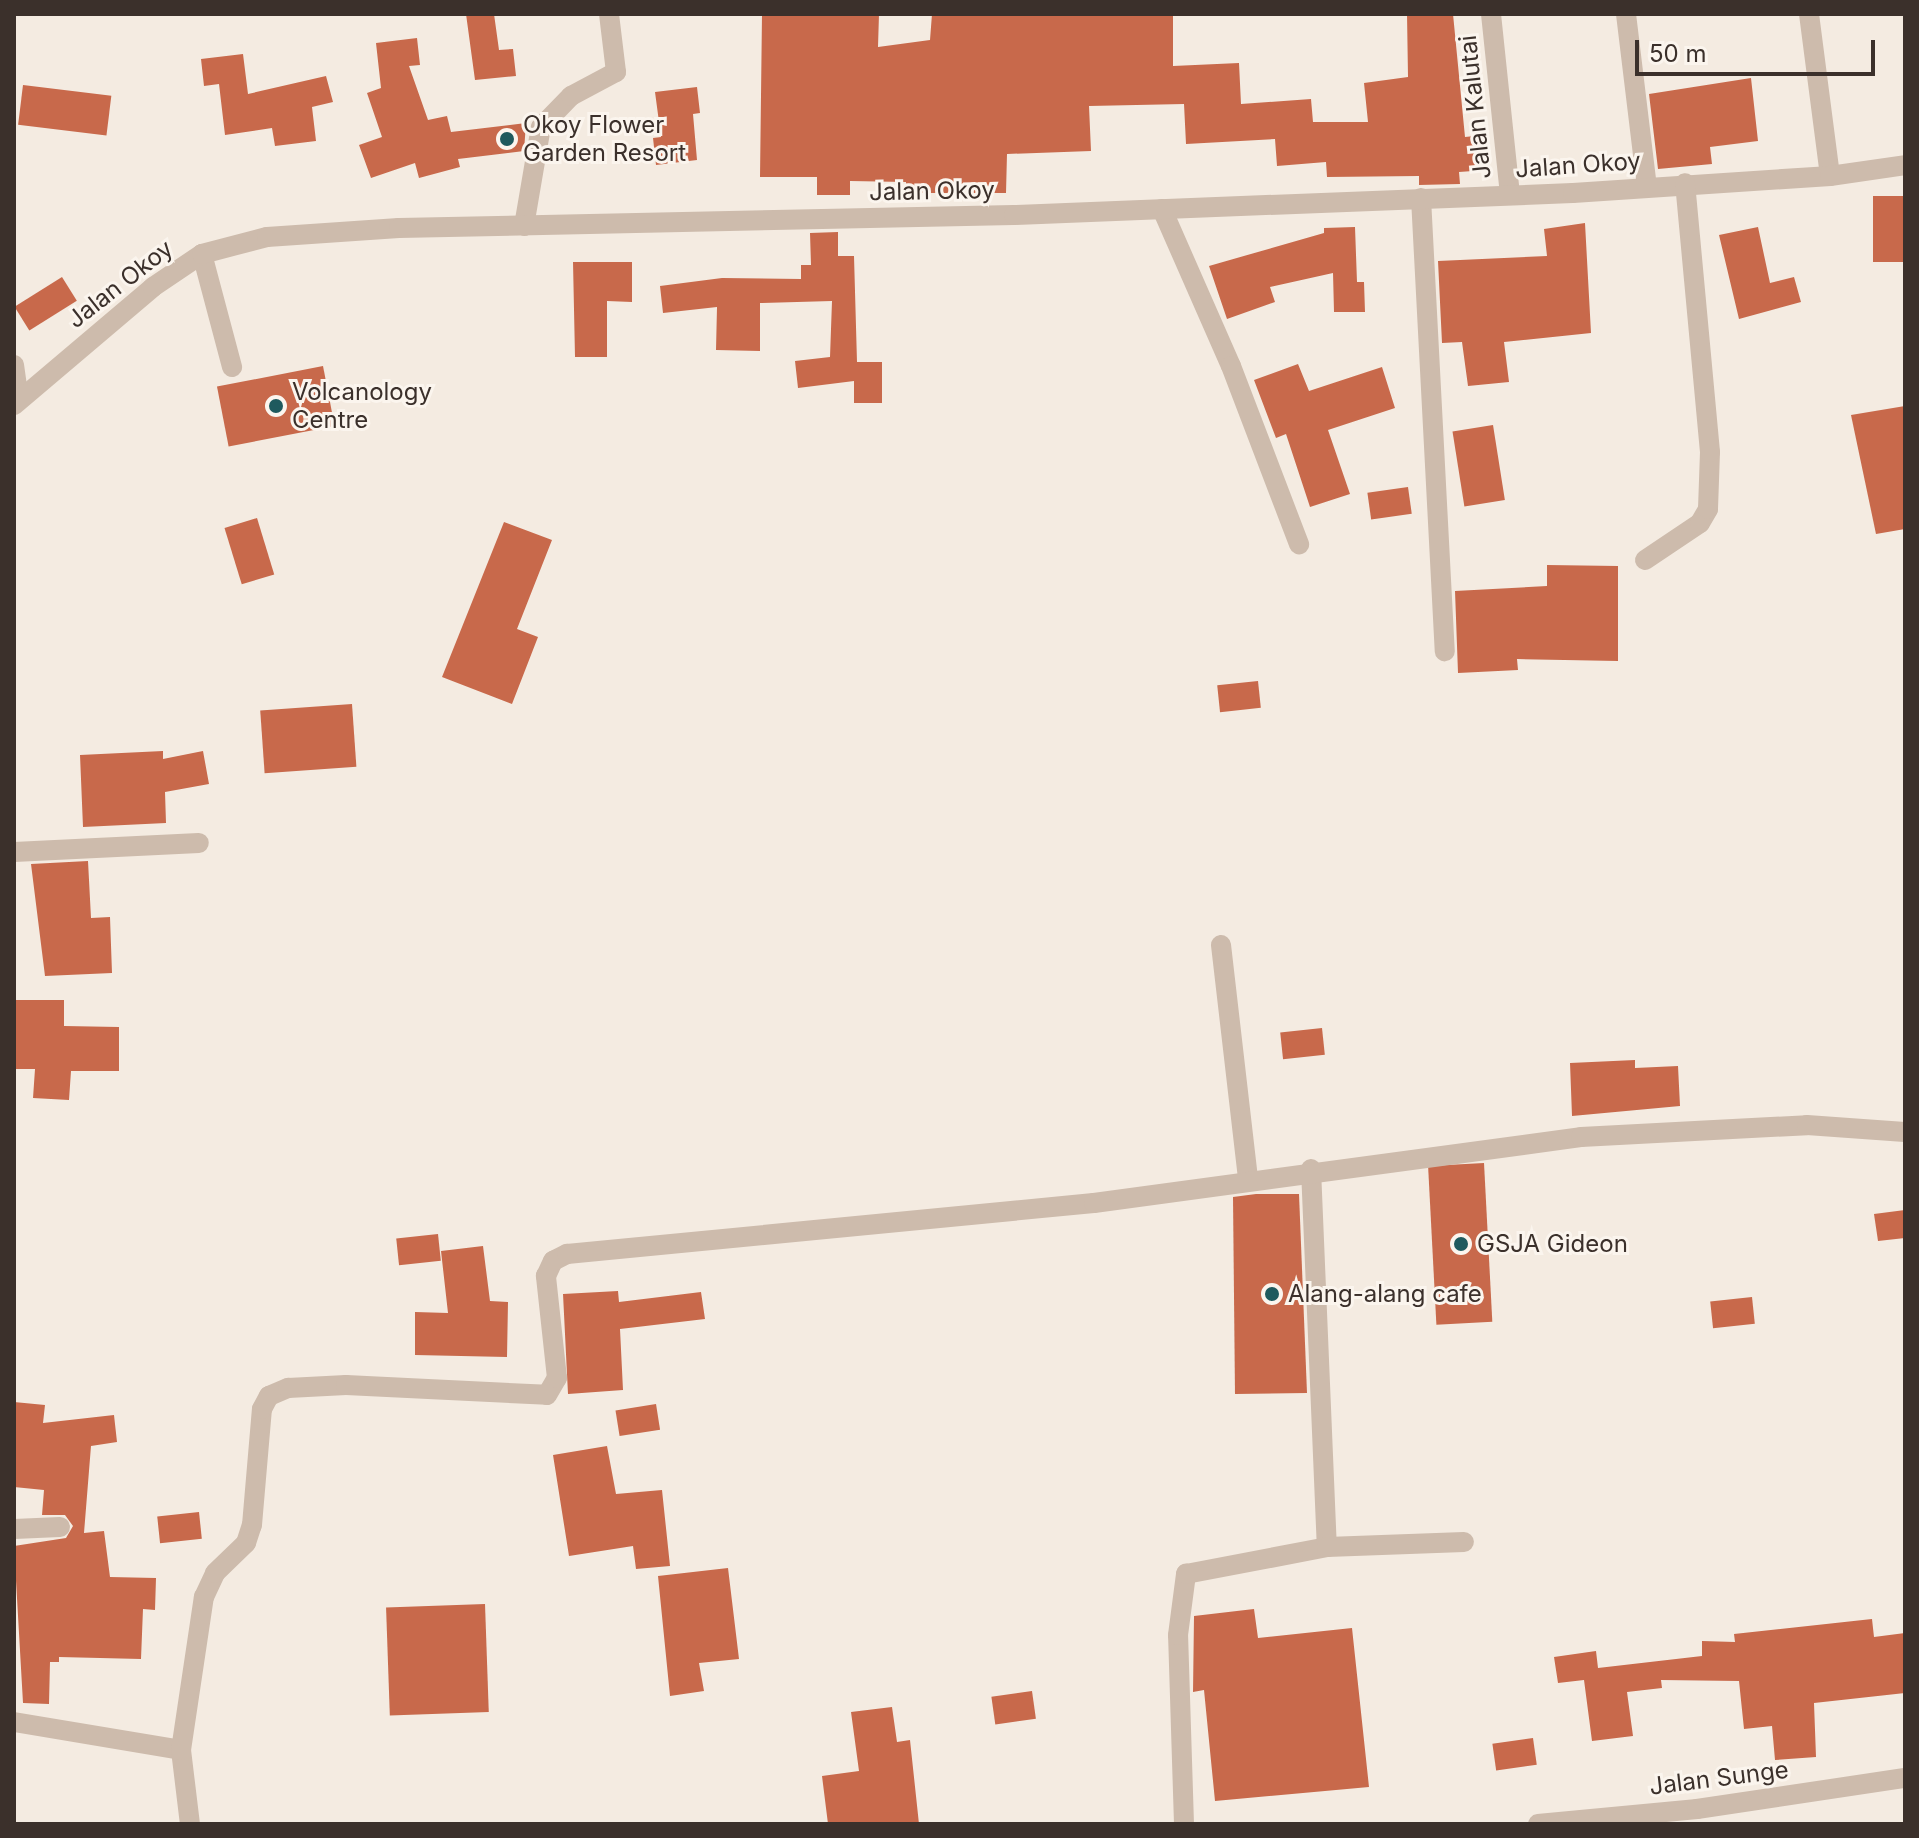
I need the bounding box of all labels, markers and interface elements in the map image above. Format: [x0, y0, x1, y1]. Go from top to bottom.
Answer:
scale bar [1639, 24, 1879, 74]
street label: Jalan Kalutai [1453, 34, 1497, 180]
text: 50 m [1649, 39, 1707, 68]
place label: Okoy Flower Garden Resort [523, 111, 686, 167]
marker: Okoy Flower Garden Resort [498, 130, 516, 148]
street label: Jalan Okoy [1514, 146, 1642, 184]
street label: Jalan Okoy [869, 176, 995, 206]
street label: Jalan Okoy [62, 234, 178, 334]
place label: Volcanology Centre [292, 378, 432, 434]
marker: Volcanology Centre [267, 397, 285, 415]
place label: GSJA Gideon [1477, 1230, 1628, 1258]
marker: GSJA Gideon [1452, 1235, 1470, 1253]
place label: Alang-alang cafe [1288, 1280, 1482, 1308]
marker: Alang-alang cafe [1263, 1285, 1281, 1303]
street label: Jalan Sunge [1648, 1755, 1790, 1801]

